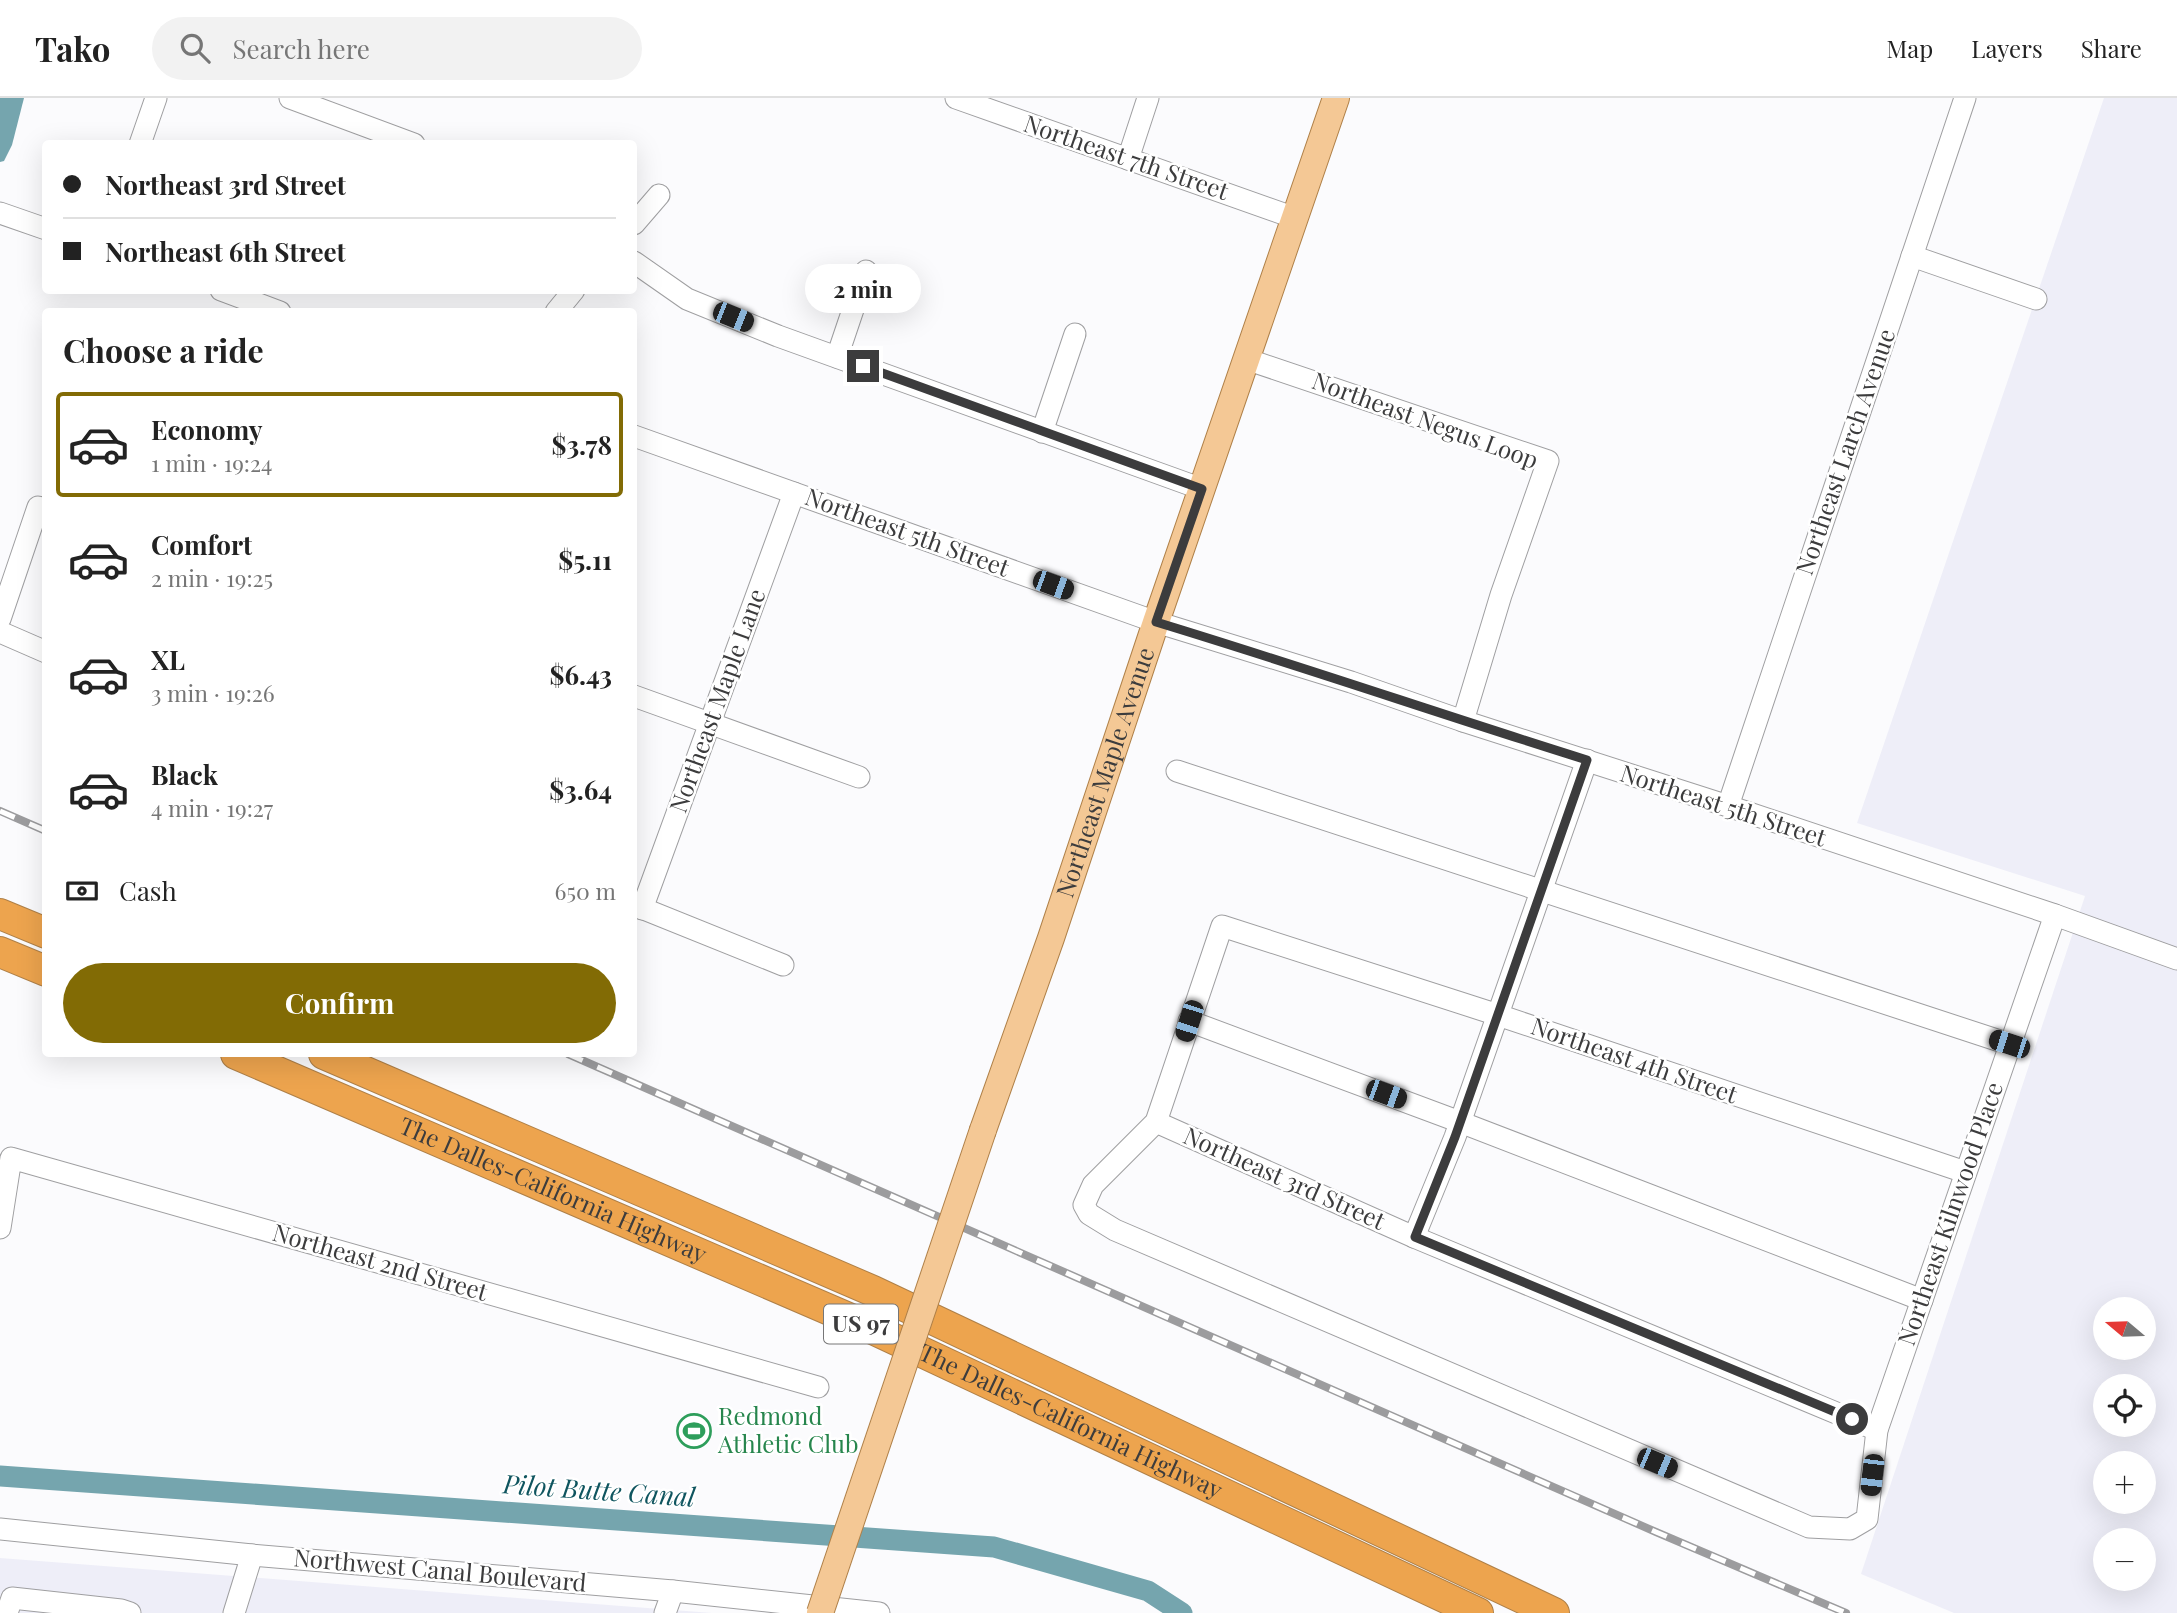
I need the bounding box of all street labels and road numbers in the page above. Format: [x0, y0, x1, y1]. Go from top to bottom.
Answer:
street label: Northeast 7th Street [1020, 106, 1234, 206]
street label: Northeast Larch Avenue [1787, 324, 1901, 579]
street label: Northeast Negus Loop [1308, 363, 1543, 475]
street label: Northeast 5th Street [801, 479, 1015, 583]
street label: Northeast Maple Lane [661, 584, 771, 817]
street label: Northeast Maple Avenue [1048, 643, 1161, 901]
street label: Northeast 5th Street [1617, 756, 1831, 853]
street label: Northeast 4th Street [1527, 1009, 1743, 1110]
street label: Northeast Kilnwood Place [1889, 1077, 2009, 1349]
street label: The Dalles-California Highway [395, 1108, 712, 1269]
street label: Northeast 3rd Street [1179, 1118, 1391, 1236]
street label: Northeast 2nd Street [269, 1215, 492, 1307]
road number: US 97 [824, 1304, 898, 1344]
street label: The Dalles-California Highway [914, 1335, 1228, 1505]
street label: Northwest Canal Boulevard [292, 1540, 588, 1598]

